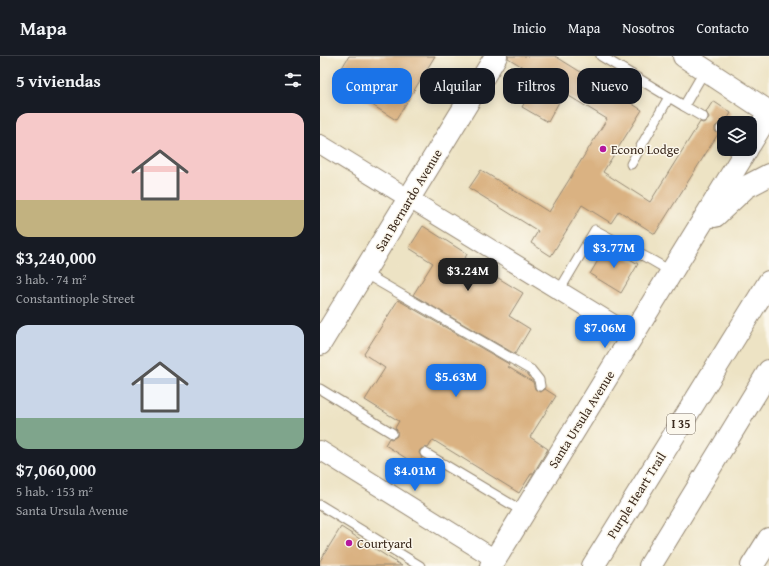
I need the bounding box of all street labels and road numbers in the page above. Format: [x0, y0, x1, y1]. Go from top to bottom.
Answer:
street label: San Bernardo Avenue [370, 145, 447, 255]
street label: Santa Ursula Avenue [544, 367, 619, 472]
road number: I 35 [667, 414, 695, 434]
street label: Purple Heart Trail [602, 448, 671, 542]

